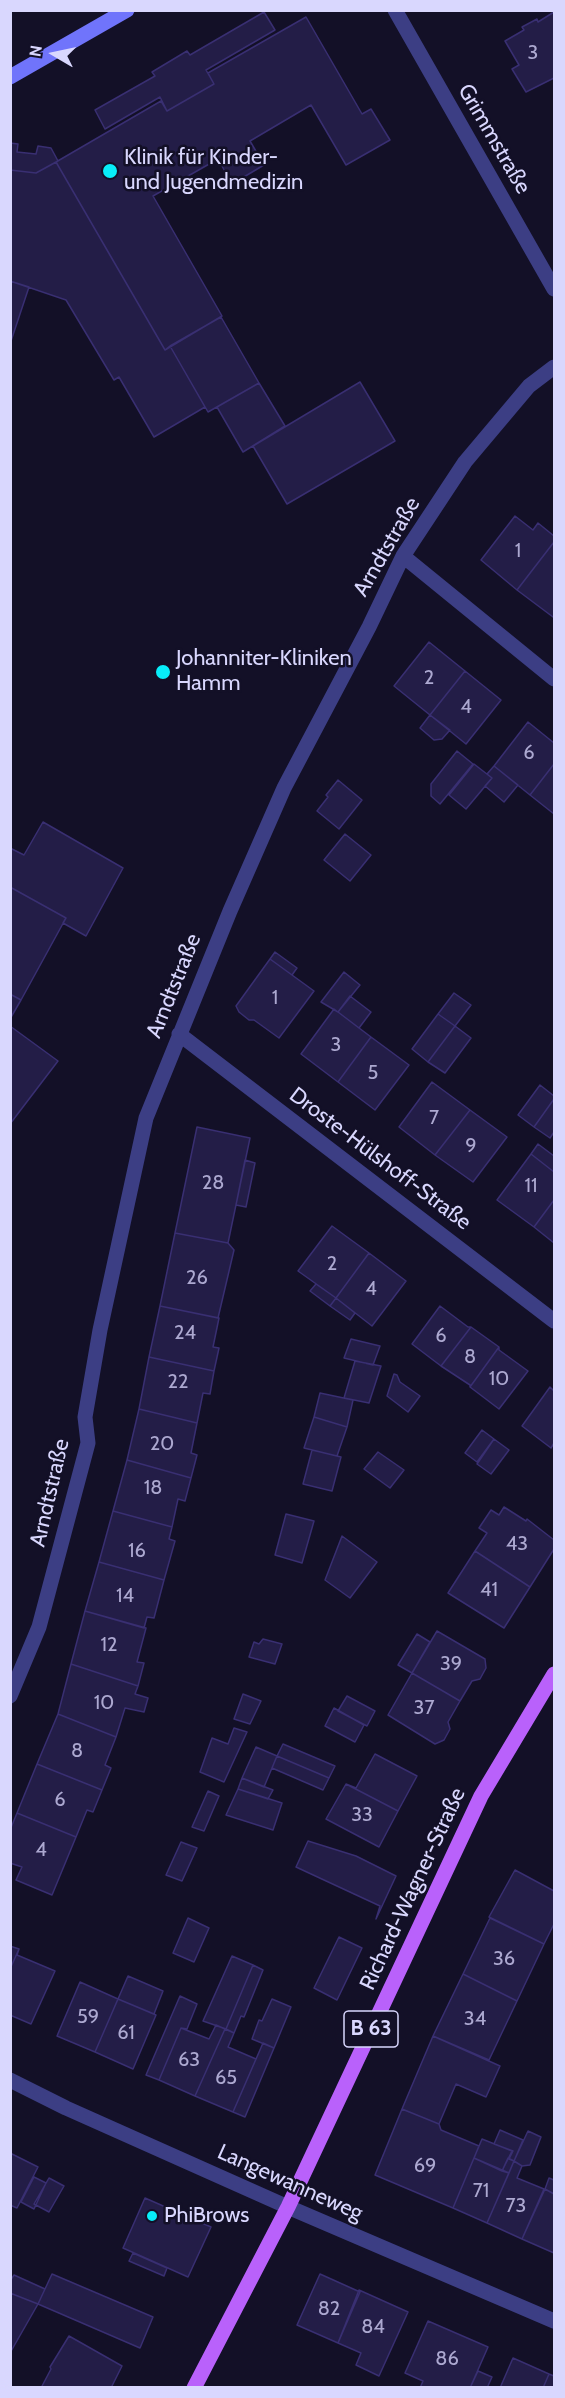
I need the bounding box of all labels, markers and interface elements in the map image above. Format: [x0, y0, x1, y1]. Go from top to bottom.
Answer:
north arrow [24, 24, 84, 84]
house number: 3 [528, 41, 538, 65]
text: N [25, 44, 46, 58]
street label: Grimmstraße [452, 79, 536, 199]
place label: Klinik für Kinder- und Jugendmedizin [124, 145, 303, 196]
marker: Klinik für Kinder- und Jugendmedizin [101, 162, 119, 180]
street label: Arndtstraße [348, 493, 426, 601]
house number: 1 [515, 539, 521, 563]
place label: Johanniter-Kliniken Hamm [176, 646, 352, 698]
marker: Johanniter-Kliniken Hamm [154, 663, 172, 681]
house number: 2 [424, 666, 434, 690]
house number: 4 [460, 695, 472, 719]
house number: 6 [523, 741, 535, 765]
street label: Arndtstraße [141, 930, 207, 1042]
house number: 1 [272, 986, 278, 1010]
house number: 3 [331, 1033, 341, 1057]
house number: 5 [368, 1061, 378, 1085]
street label: Droste-Hülshoff-Straße [284, 1082, 476, 1236]
house number: 7 [429, 1106, 439, 1130]
house number: 9 [465, 1134, 477, 1158]
house number: 28 [202, 1171, 224, 1195]
house number: 11 [524, 1174, 538, 1198]
house number: 2 [327, 1252, 337, 1276]
house number: 26 [186, 1266, 208, 1290]
house number: 4 [365, 1277, 377, 1301]
house number: 24 [174, 1321, 196, 1345]
house number: 6 [435, 1324, 447, 1348]
house number: 8 [464, 1345, 476, 1369]
house number: 10 [489, 1367, 509, 1391]
house number: 22 [168, 1370, 188, 1394]
house number: 20 [150, 1432, 174, 1456]
street label: Arndtstraße [25, 1436, 75, 1550]
house number: 18 [144, 1476, 162, 1500]
house number: 43 [506, 1532, 528, 1556]
house number: 16 [128, 1539, 146, 1563]
house number: 41 [480, 1578, 498, 1602]
house number: 14 [116, 1584, 134, 1608]
house number: 12 [101, 1633, 117, 1657]
house number: 39 [440, 1652, 462, 1676]
house number: 10 [94, 1691, 114, 1715]
house number: 37 [414, 1696, 434, 1720]
house number: 8 [71, 1739, 83, 1763]
street label: Richard-Wagner-Straße [355, 1784, 471, 1994]
house number: 6 [54, 1788, 66, 1812]
house number: 33 [351, 1803, 373, 1827]
house number: 4 [35, 1838, 47, 1862]
house number: 36 [493, 1947, 515, 1971]
house number: 59 [77, 2005, 99, 2029]
house number: 34 [464, 2007, 486, 2031]
road number: B 63 [344, 2011, 398, 2047]
house number: 61 [117, 2021, 135, 2045]
house number: 63 [178, 2048, 200, 2072]
house number: 65 [215, 2066, 237, 2090]
street label: Langewanneweg [213, 2139, 367, 2227]
house number: 69 [414, 2154, 436, 2178]
house number: 71 [473, 2179, 489, 2203]
house number: 73 [506, 2194, 526, 2218]
place label: PhiBrows [164, 2203, 249, 2229]
marker: PhiBrows [145, 2209, 159, 2223]
house number: 82 [318, 2297, 340, 2321]
house number: 84 [361, 2315, 385, 2339]
house number: 86 [435, 2347, 459, 2371]

